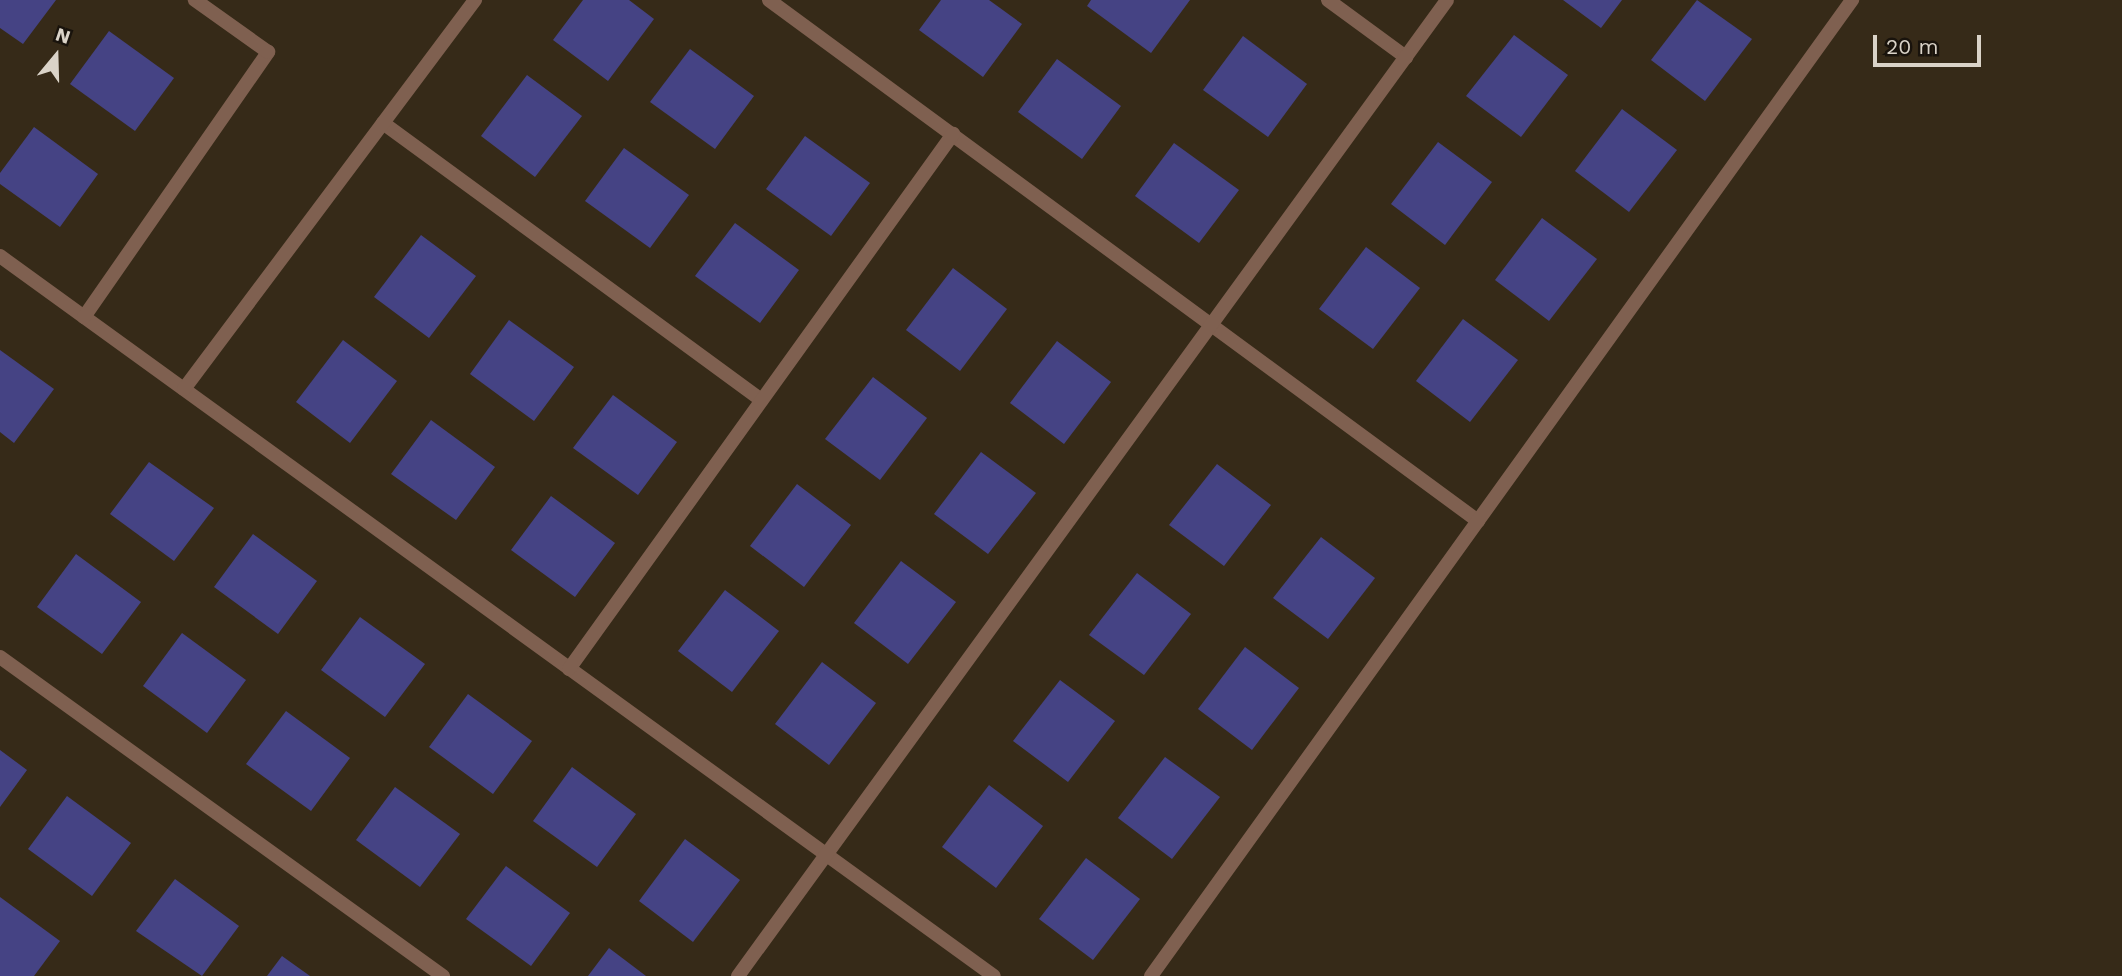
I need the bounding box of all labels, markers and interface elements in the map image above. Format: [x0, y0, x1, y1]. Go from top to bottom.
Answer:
north arrow [21, 21, 91, 91]
scale bar [1877, 21, 1986, 65]
text: N [53, 23, 73, 49]
text: 20 m [1886, 34, 1938, 59]

